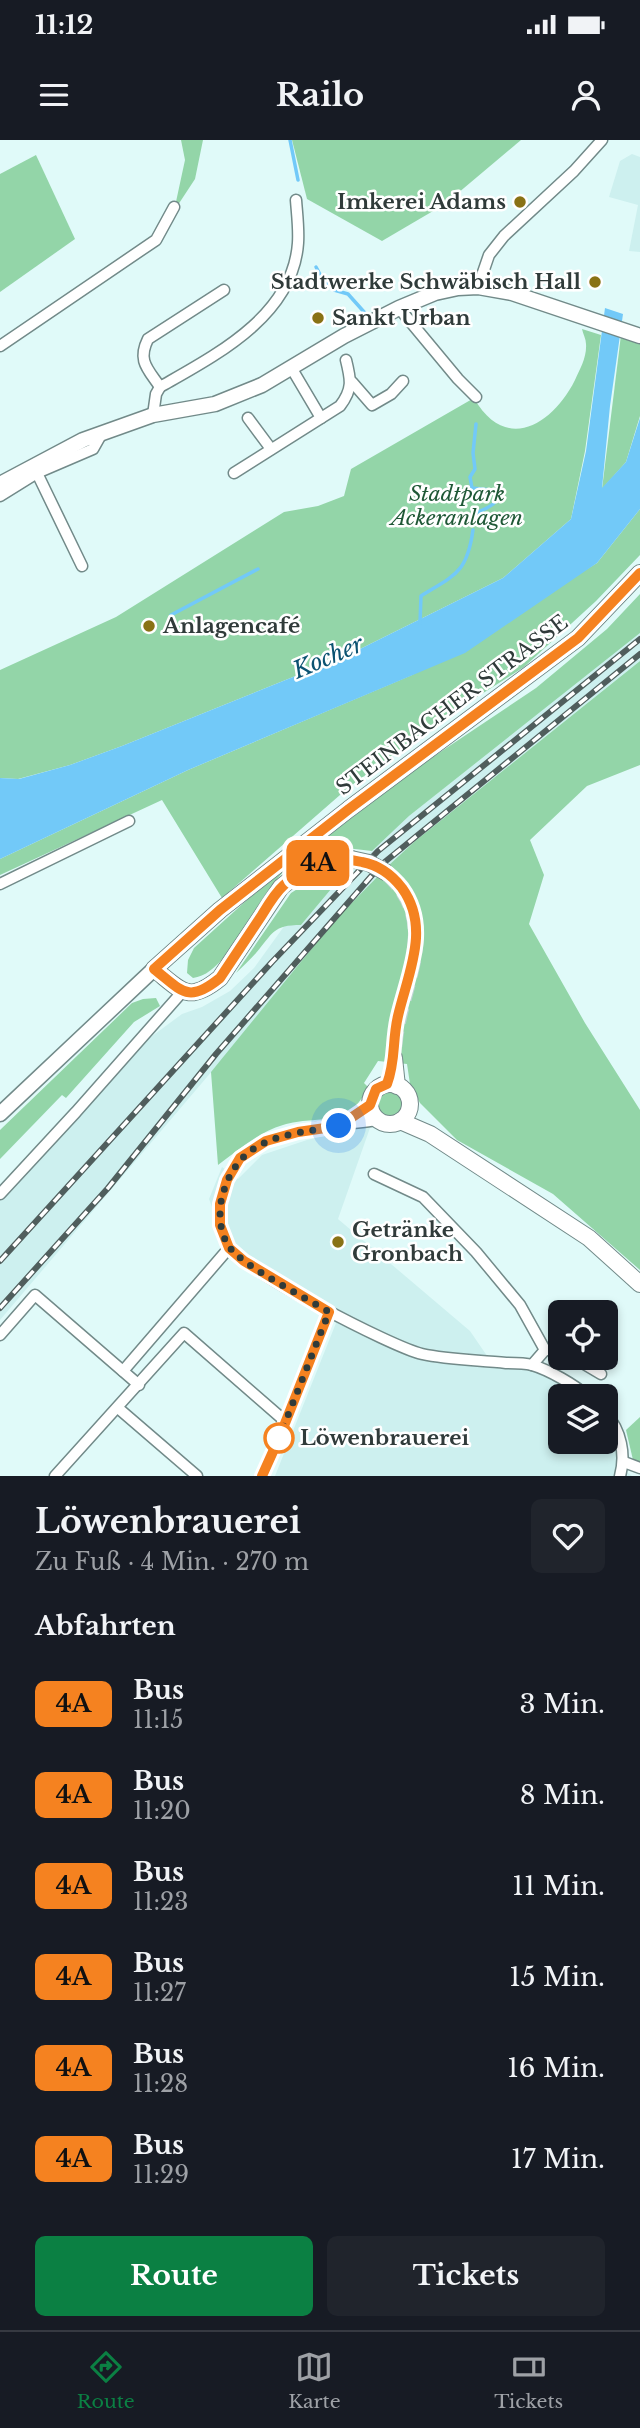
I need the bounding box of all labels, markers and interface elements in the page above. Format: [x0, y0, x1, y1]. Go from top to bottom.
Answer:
text: 11:12 [35, 9, 93, 41]
text: Railo [276, 75, 364, 115]
icon: menu [35, 76, 73, 114]
icon: person [567, 76, 605, 114]
place label: Imkerei Adams [337, 189, 506, 215]
marker: Imkerei Adams [512, 194, 528, 210]
place label: Stadtwerke Schwäbisch Hall [271, 269, 582, 295]
marker: Stadtwerke Schwäbisch Hall [587, 274, 603, 290]
place label: Sankt Urban [332, 305, 471, 331]
marker: Sankt Urban [310, 310, 326, 326]
park label: Stadtpark Ackeranlagen [388, 481, 523, 531]
street label: STEINBACHER STRASSE [331, 609, 573, 801]
place label: Anlagencafé [162, 613, 300, 639]
marker: Anlagencafé [141, 618, 157, 634]
water label: Kocher [287, 629, 369, 685]
line badge: 4A [286, 840, 350, 886]
text: 4A [300, 848, 336, 877]
your location [321, 1108, 356, 1143]
place label: Getränke Gronbach [352, 1217, 463, 1267]
marker: Getränke Gronbach [330, 1234, 346, 1250]
map controls [548, 1300, 618, 1454]
button: locate [548, 1300, 618, 1370]
button: layers [548, 1384, 618, 1454]
marker: Löwenbrauerei [264, 1423, 294, 1453]
place label: Löwenbrauerei [300, 1425, 470, 1451]
button: heart [531, 1499, 605, 1573]
text: Löwenbrauerei [35, 1501, 301, 1542]
text: Zu Fuß · 4 Min. · 270 m [35, 1548, 309, 1576]
text: Abfahrten [35, 1610, 176, 1642]
text: Bus [133, 1674, 184, 1706]
text: 3 Min. [520, 1688, 605, 1720]
text: 4A [56, 1689, 91, 1718]
text: 11:15 [133, 1706, 183, 1734]
text: Bus [133, 1765, 184, 1797]
text: 8 Min. [520, 1779, 605, 1811]
text: 4A [56, 1780, 91, 1809]
text: 11:20 [133, 1797, 191, 1825]
text: Bus [133, 1856, 184, 1888]
text: 11 Min. [512, 1870, 605, 1902]
text: 4A [56, 1871, 91, 1900]
text: 11:23 [133, 1888, 188, 1916]
text: Bus [133, 1947, 184, 1979]
text: 15 Min. [509, 1961, 605, 1993]
text: 4A [56, 1962, 91, 1991]
text: 11:27 [133, 1979, 186, 2007]
text: Bus [133, 2038, 184, 2070]
text: 16 Min. [507, 2052, 605, 2084]
text: 4A [56, 2053, 91, 2082]
text: 11:28 [133, 2070, 188, 2098]
text: Bus [133, 2129, 184, 2161]
text: 17 Min. [511, 2143, 605, 2175]
text: 4A [56, 2144, 91, 2173]
text: 11:29 [133, 2161, 189, 2189]
button: Route [35, 2236, 313, 2316]
button: Tickets [327, 2236, 605, 2316]
tab: Route [77, 2348, 135, 2413]
tab: Karte [288, 2348, 341, 2413]
tab: Tickets [494, 2348, 563, 2413]

